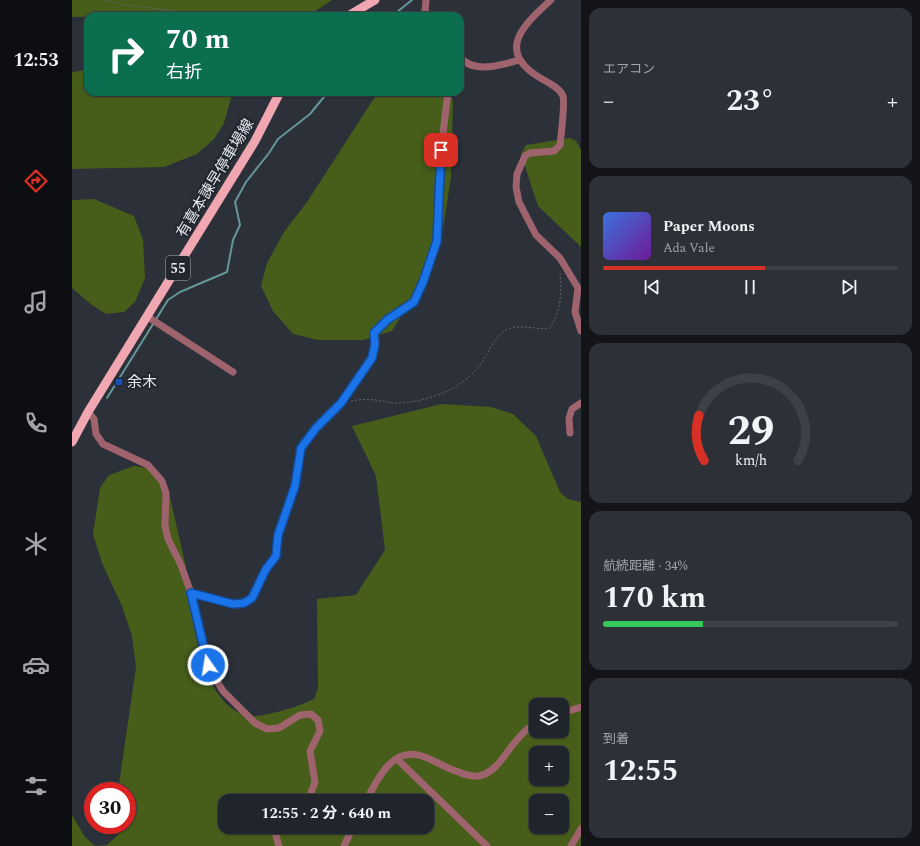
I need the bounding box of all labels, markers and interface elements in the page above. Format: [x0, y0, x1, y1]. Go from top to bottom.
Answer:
text: 70 m [166, 18, 230, 61]
icon: right [100, 28, 152, 80]
text: 12:53 [13, 47, 59, 74]
text: 右折 [166, 59, 202, 86]
text: エアコン [603, 59, 655, 79]
text: 23° [726, 78, 775, 124]
text: − [603, 85, 614, 118]
text: + [887, 85, 898, 118]
street label: 有喜本諫早停車場線 [171, 114, 260, 242]
pin [424, 133, 458, 167]
icon: arrive [430, 139, 452, 161]
icon: directions [22, 167, 50, 195]
text: Paper Moons [663, 215, 755, 238]
text: Ada Vale [663, 238, 715, 258]
road number: 55 [166, 256, 190, 280]
icon: previous [641, 276, 663, 298]
icon: pause [739, 276, 761, 298]
icon: next [838, 276, 860, 298]
icon: music [22, 288, 50, 316]
place label: 余木 [127, 371, 157, 394]
marker: 余木 [114, 377, 124, 387]
text: 29 [727, 400, 774, 463]
icon: phone [22, 409, 50, 437]
text: km/h [734, 450, 767, 472]
icon: climate [22, 530, 50, 558]
text: 航続距離 · 34% [603, 556, 688, 576]
text: 170 km [603, 575, 706, 621]
position arrow [187, 644, 229, 686]
icon: car [22, 651, 50, 679]
map controls [529, 698, 569, 834]
button: layers [529, 698, 569, 738]
text: 到着 [603, 729, 629, 749]
button: + [529, 746, 569, 786]
text: 12:55 [603, 748, 678, 794]
icon: filters [22, 772, 50, 800]
speed limit sign: 30 [84, 782, 136, 834]
button: − [529, 794, 569, 834]
text: 12:55 · 2 分 · 640 m [261, 802, 391, 825]

